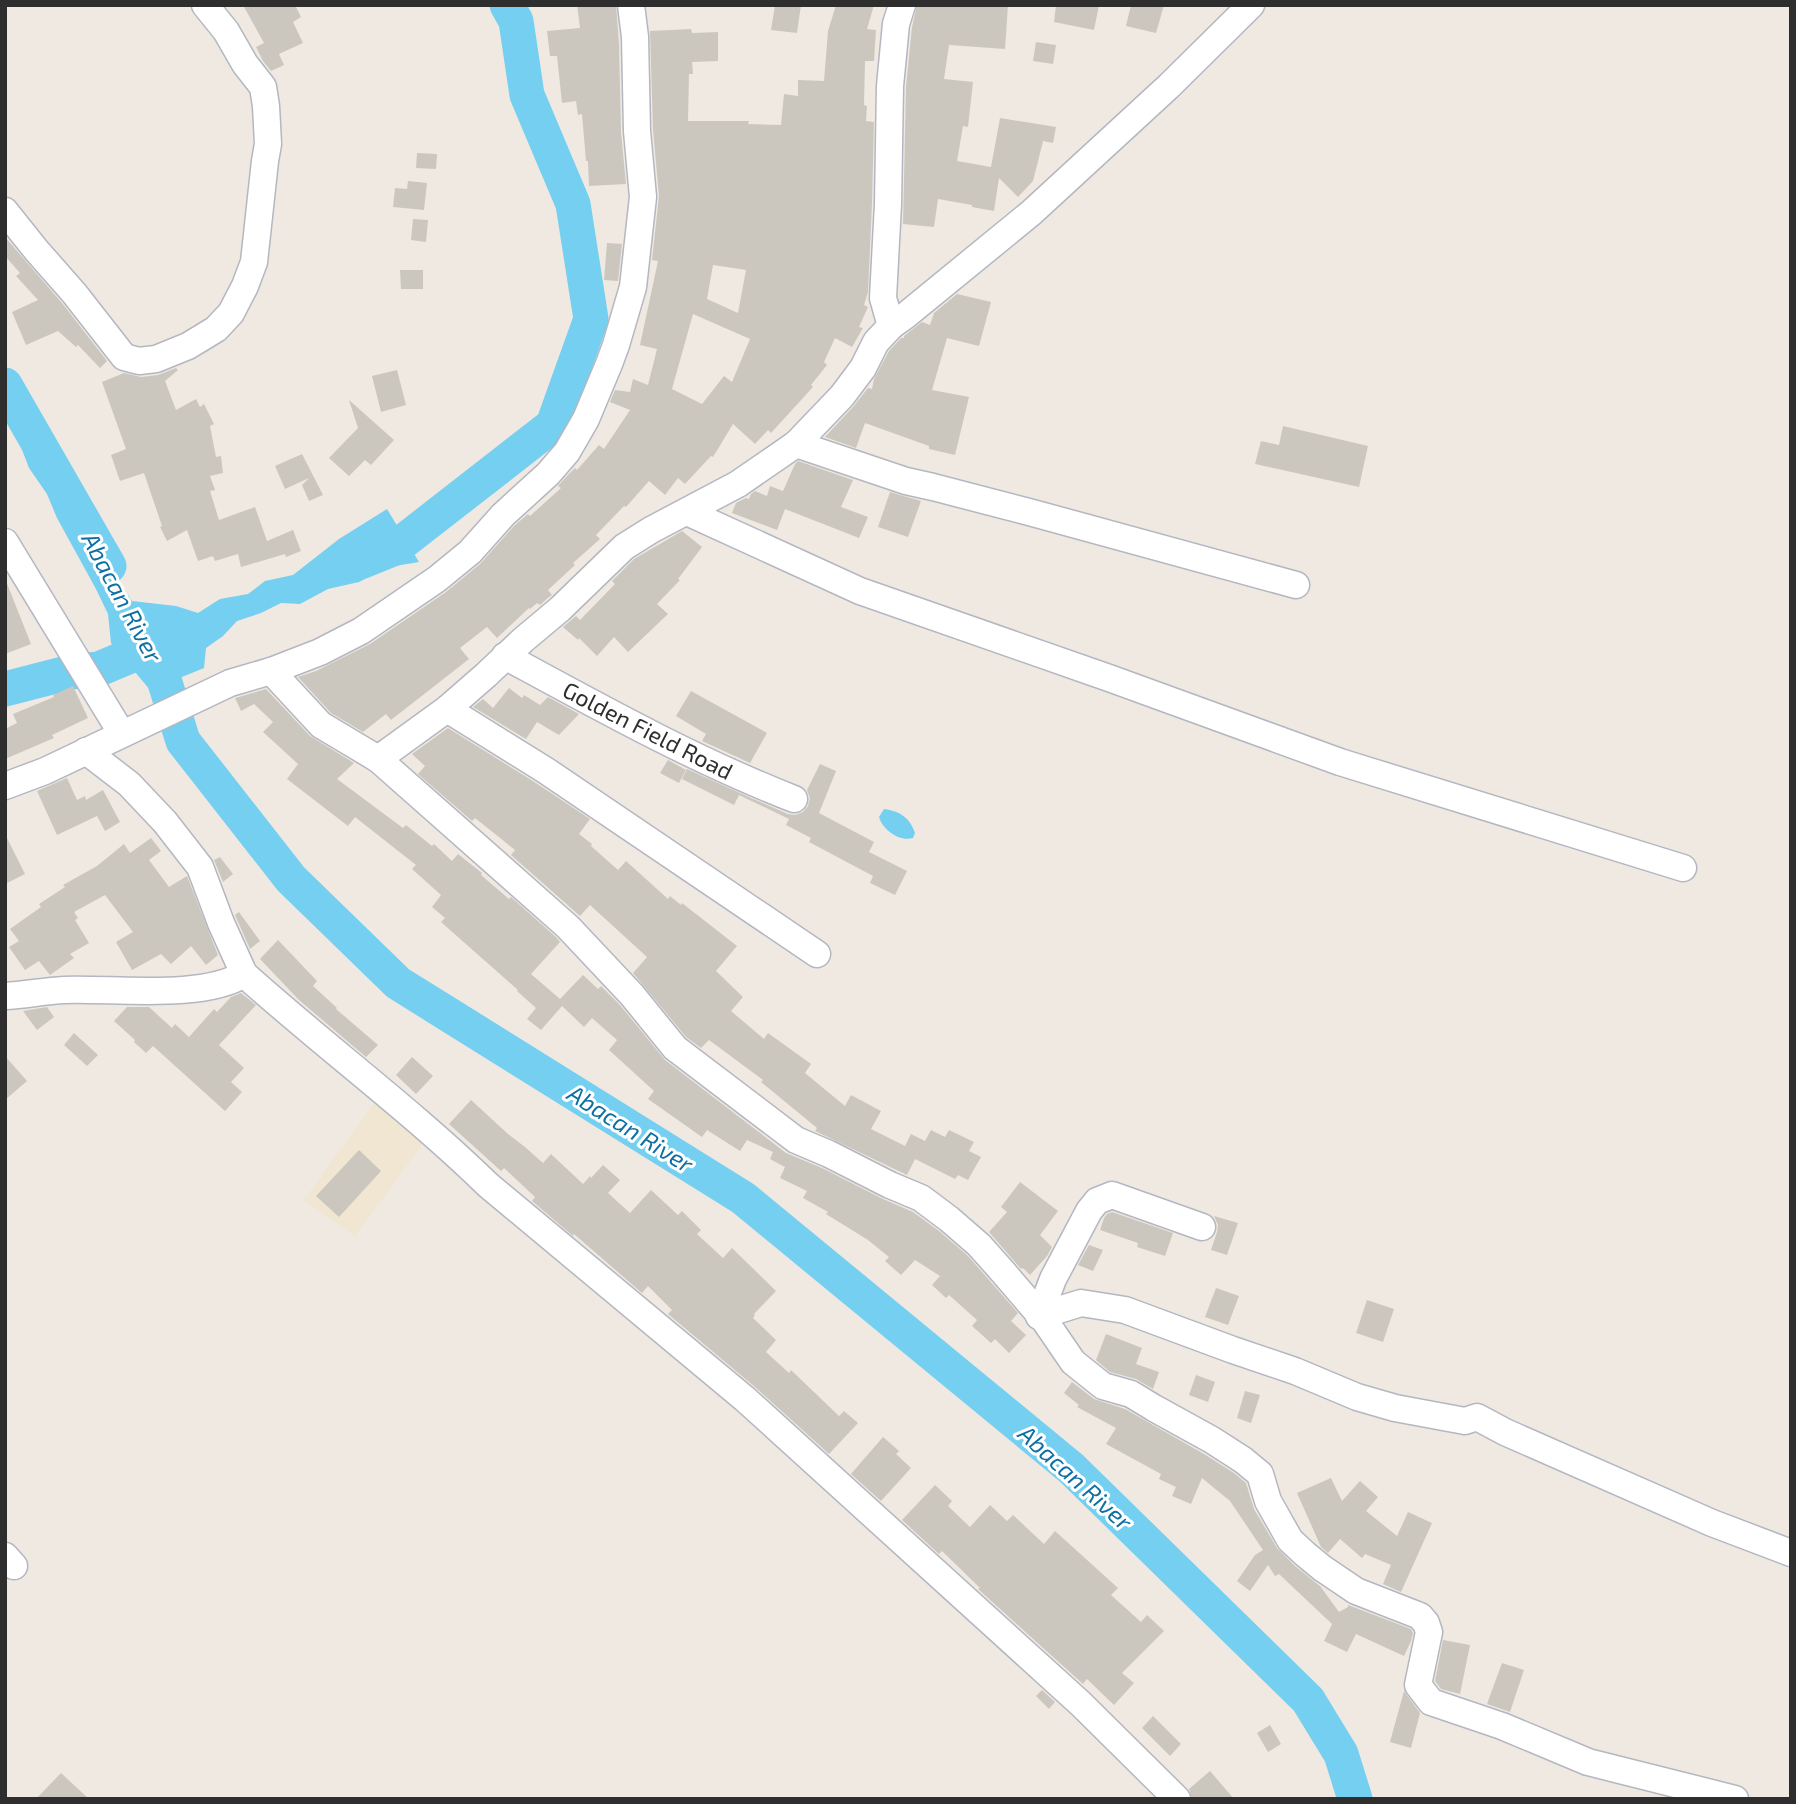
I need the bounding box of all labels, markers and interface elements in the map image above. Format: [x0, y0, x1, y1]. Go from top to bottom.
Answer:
water label: Abacan River [76, 526, 170, 667]
street label: Golden Field Road [558, 675, 738, 785]
water label: Abacan River [562, 1077, 700, 1178]
water label: Abacan River [1013, 1418, 1139, 1536]

